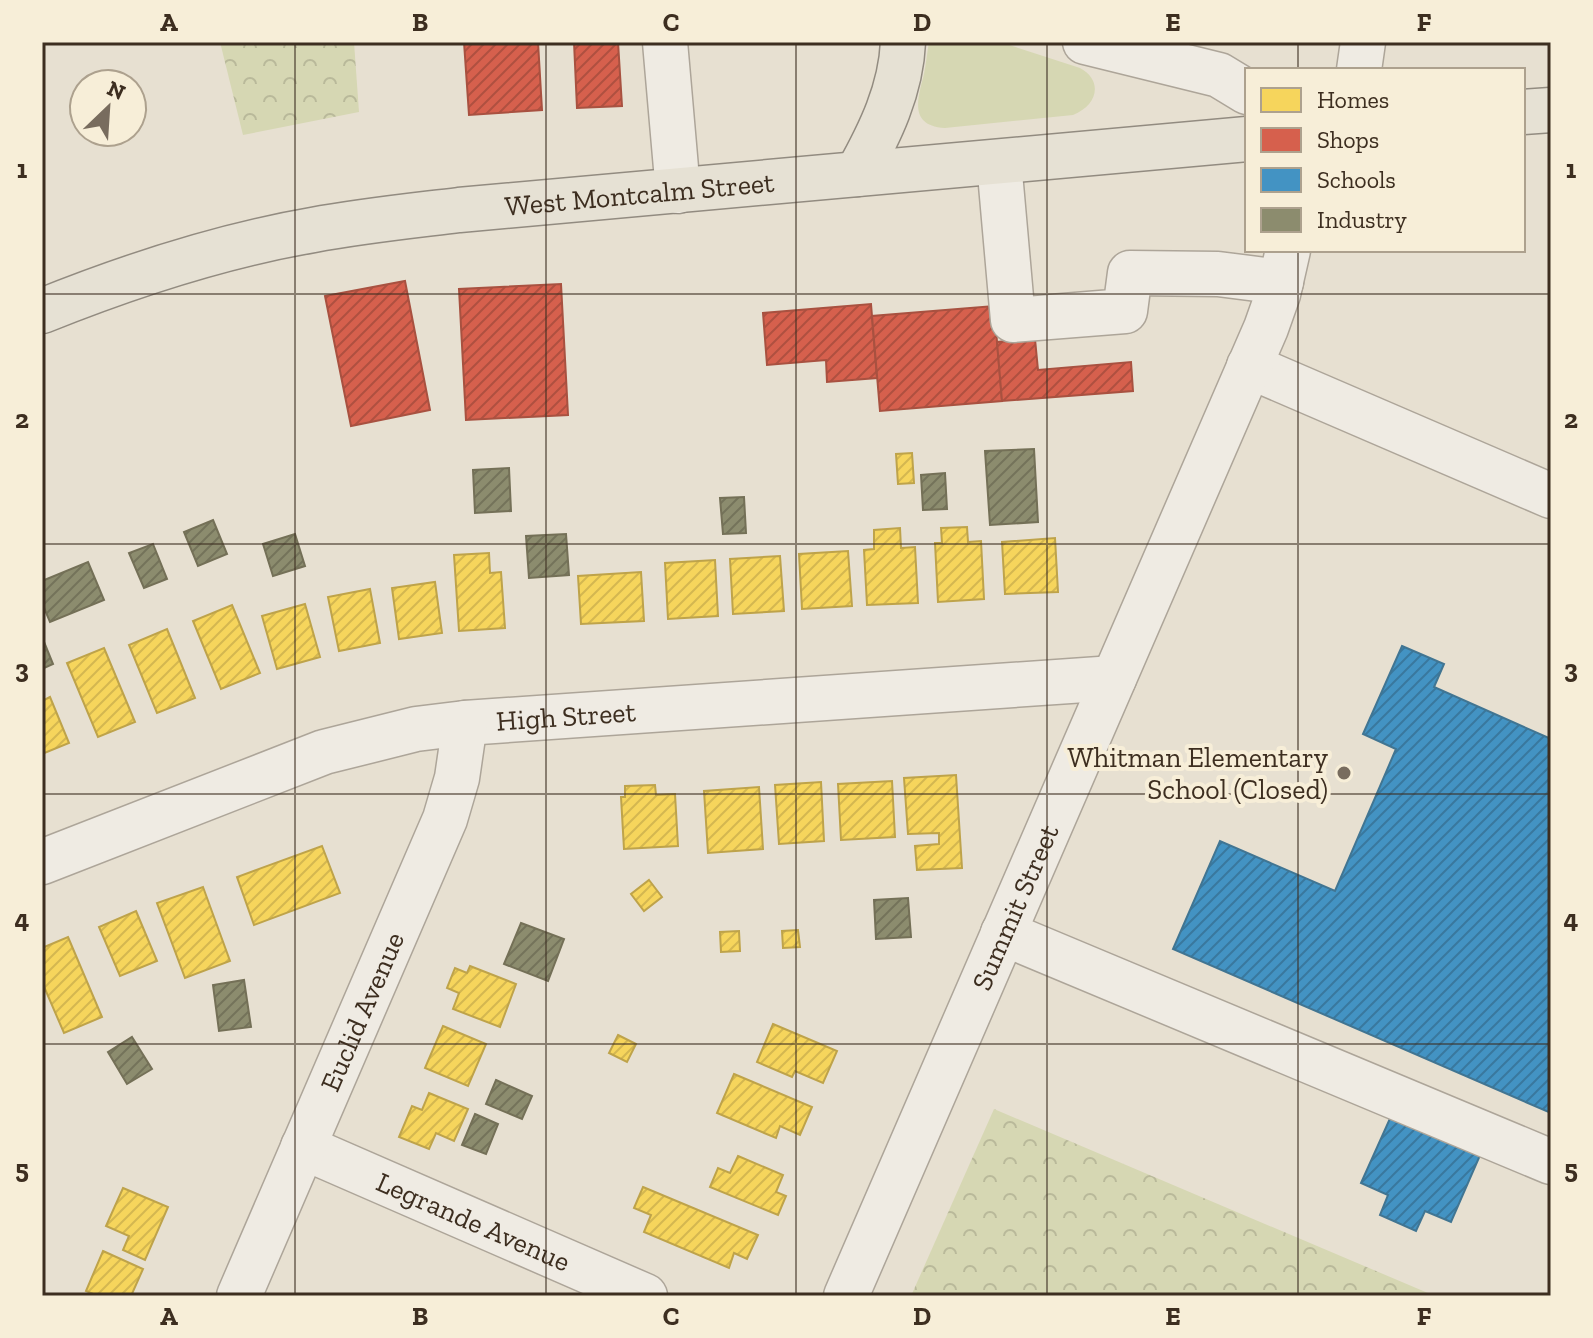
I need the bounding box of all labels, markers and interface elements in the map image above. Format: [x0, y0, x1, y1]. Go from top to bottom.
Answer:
text: A [160, 6, 178, 38]
text: B [412, 6, 428, 38]
text: C [663, 6, 679, 38]
text: D [913, 6, 931, 38]
text: E [1165, 6, 1181, 38]
text: F [1417, 6, 1432, 38]
north arrow [68, 68, 148, 148]
legend [1245, 68, 1525, 252]
text: N [103, 75, 130, 106]
text: Homes [1317, 85, 1389, 114]
text: Shops [1317, 125, 1379, 154]
text: 1 [17, 153, 28, 185]
text: 1 [1566, 153, 1577, 185]
text: Schools [1317, 165, 1396, 194]
street label: West Montcalm Street [504, 166, 776, 223]
text: Industry [1317, 205, 1408, 234]
text: 2 [15, 403, 29, 435]
text: 2 [1564, 403, 1578, 435]
text: 3 [15, 653, 29, 685]
text: 3 [1564, 653, 1578, 685]
street label: High Street [495, 695, 637, 738]
place label: Whitman Elementary School (Closed) [1067, 741, 1329, 806]
marker: Whitman Elementary School (Closed) [1335, 764, 1353, 782]
street label: Summit Street [965, 819, 1066, 995]
text: 4 [15, 903, 30, 935]
text: 4 [1564, 903, 1579, 935]
street label: Euclid Avenue [314, 927, 411, 1096]
text: 5 [15, 1153, 29, 1185]
text: 5 [1564, 1153, 1578, 1185]
street label: Legrande Avenue [371, 1165, 575, 1278]
text: A [160, 1300, 178, 1332]
text: B [412, 1300, 428, 1332]
text: C [663, 1300, 679, 1332]
text: D [913, 1300, 931, 1332]
text: E [1165, 1300, 1181, 1332]
text: F [1417, 1300, 1432, 1332]

